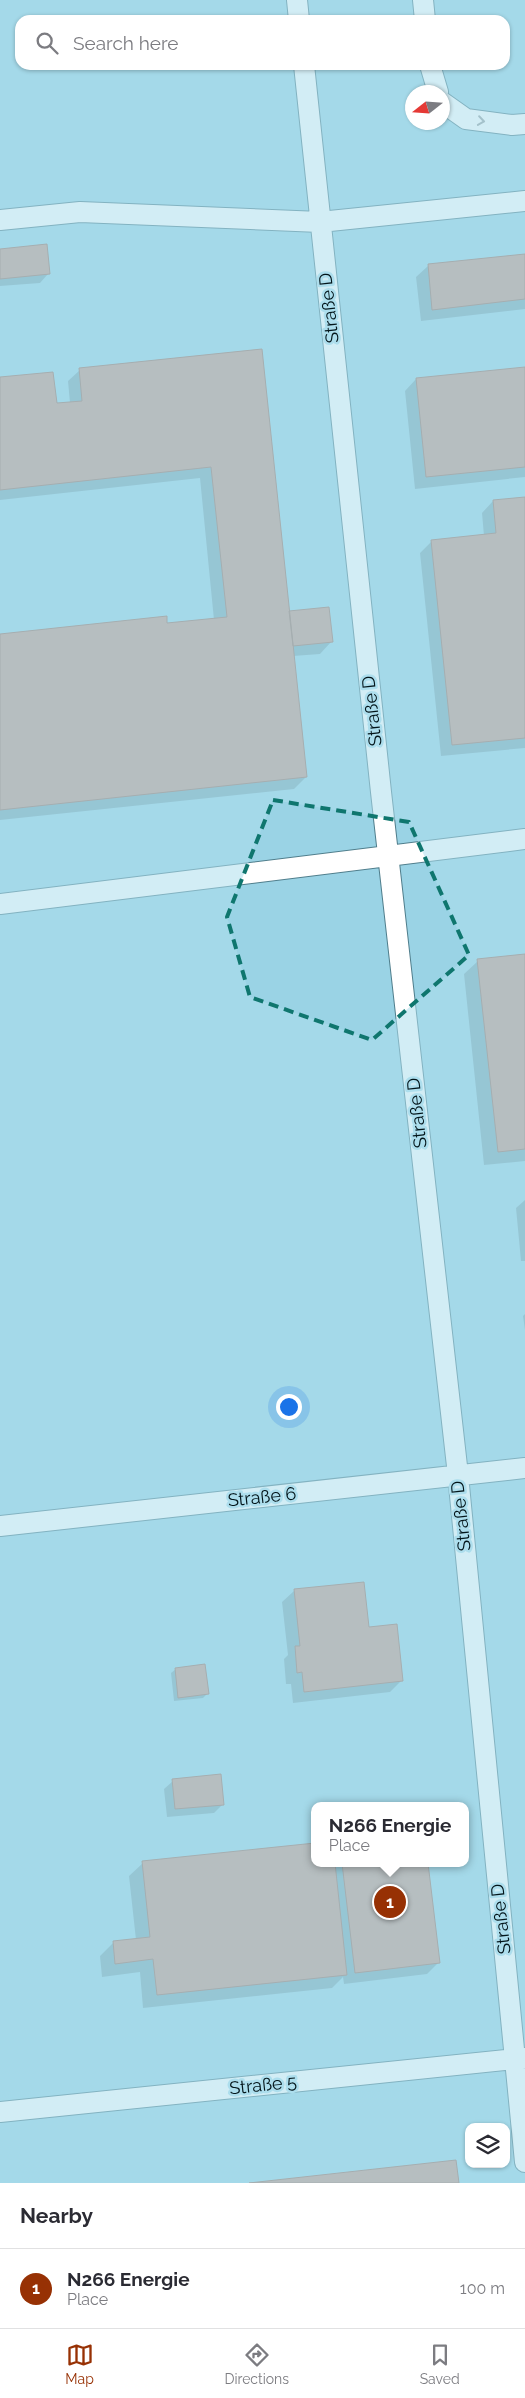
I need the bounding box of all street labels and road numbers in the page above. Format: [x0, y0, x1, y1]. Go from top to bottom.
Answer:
street label: Straße D [314, 272, 343, 344]
street label: Straße D [357, 675, 386, 747]
street label: Straße D [402, 1077, 431, 1149]
street label: Straße D [446, 1480, 475, 1552]
street label: Straße 6 [227, 1482, 297, 1511]
street label: Straße D [486, 1883, 515, 1955]
street label: Straße 5 [228, 2070, 298, 2098]

